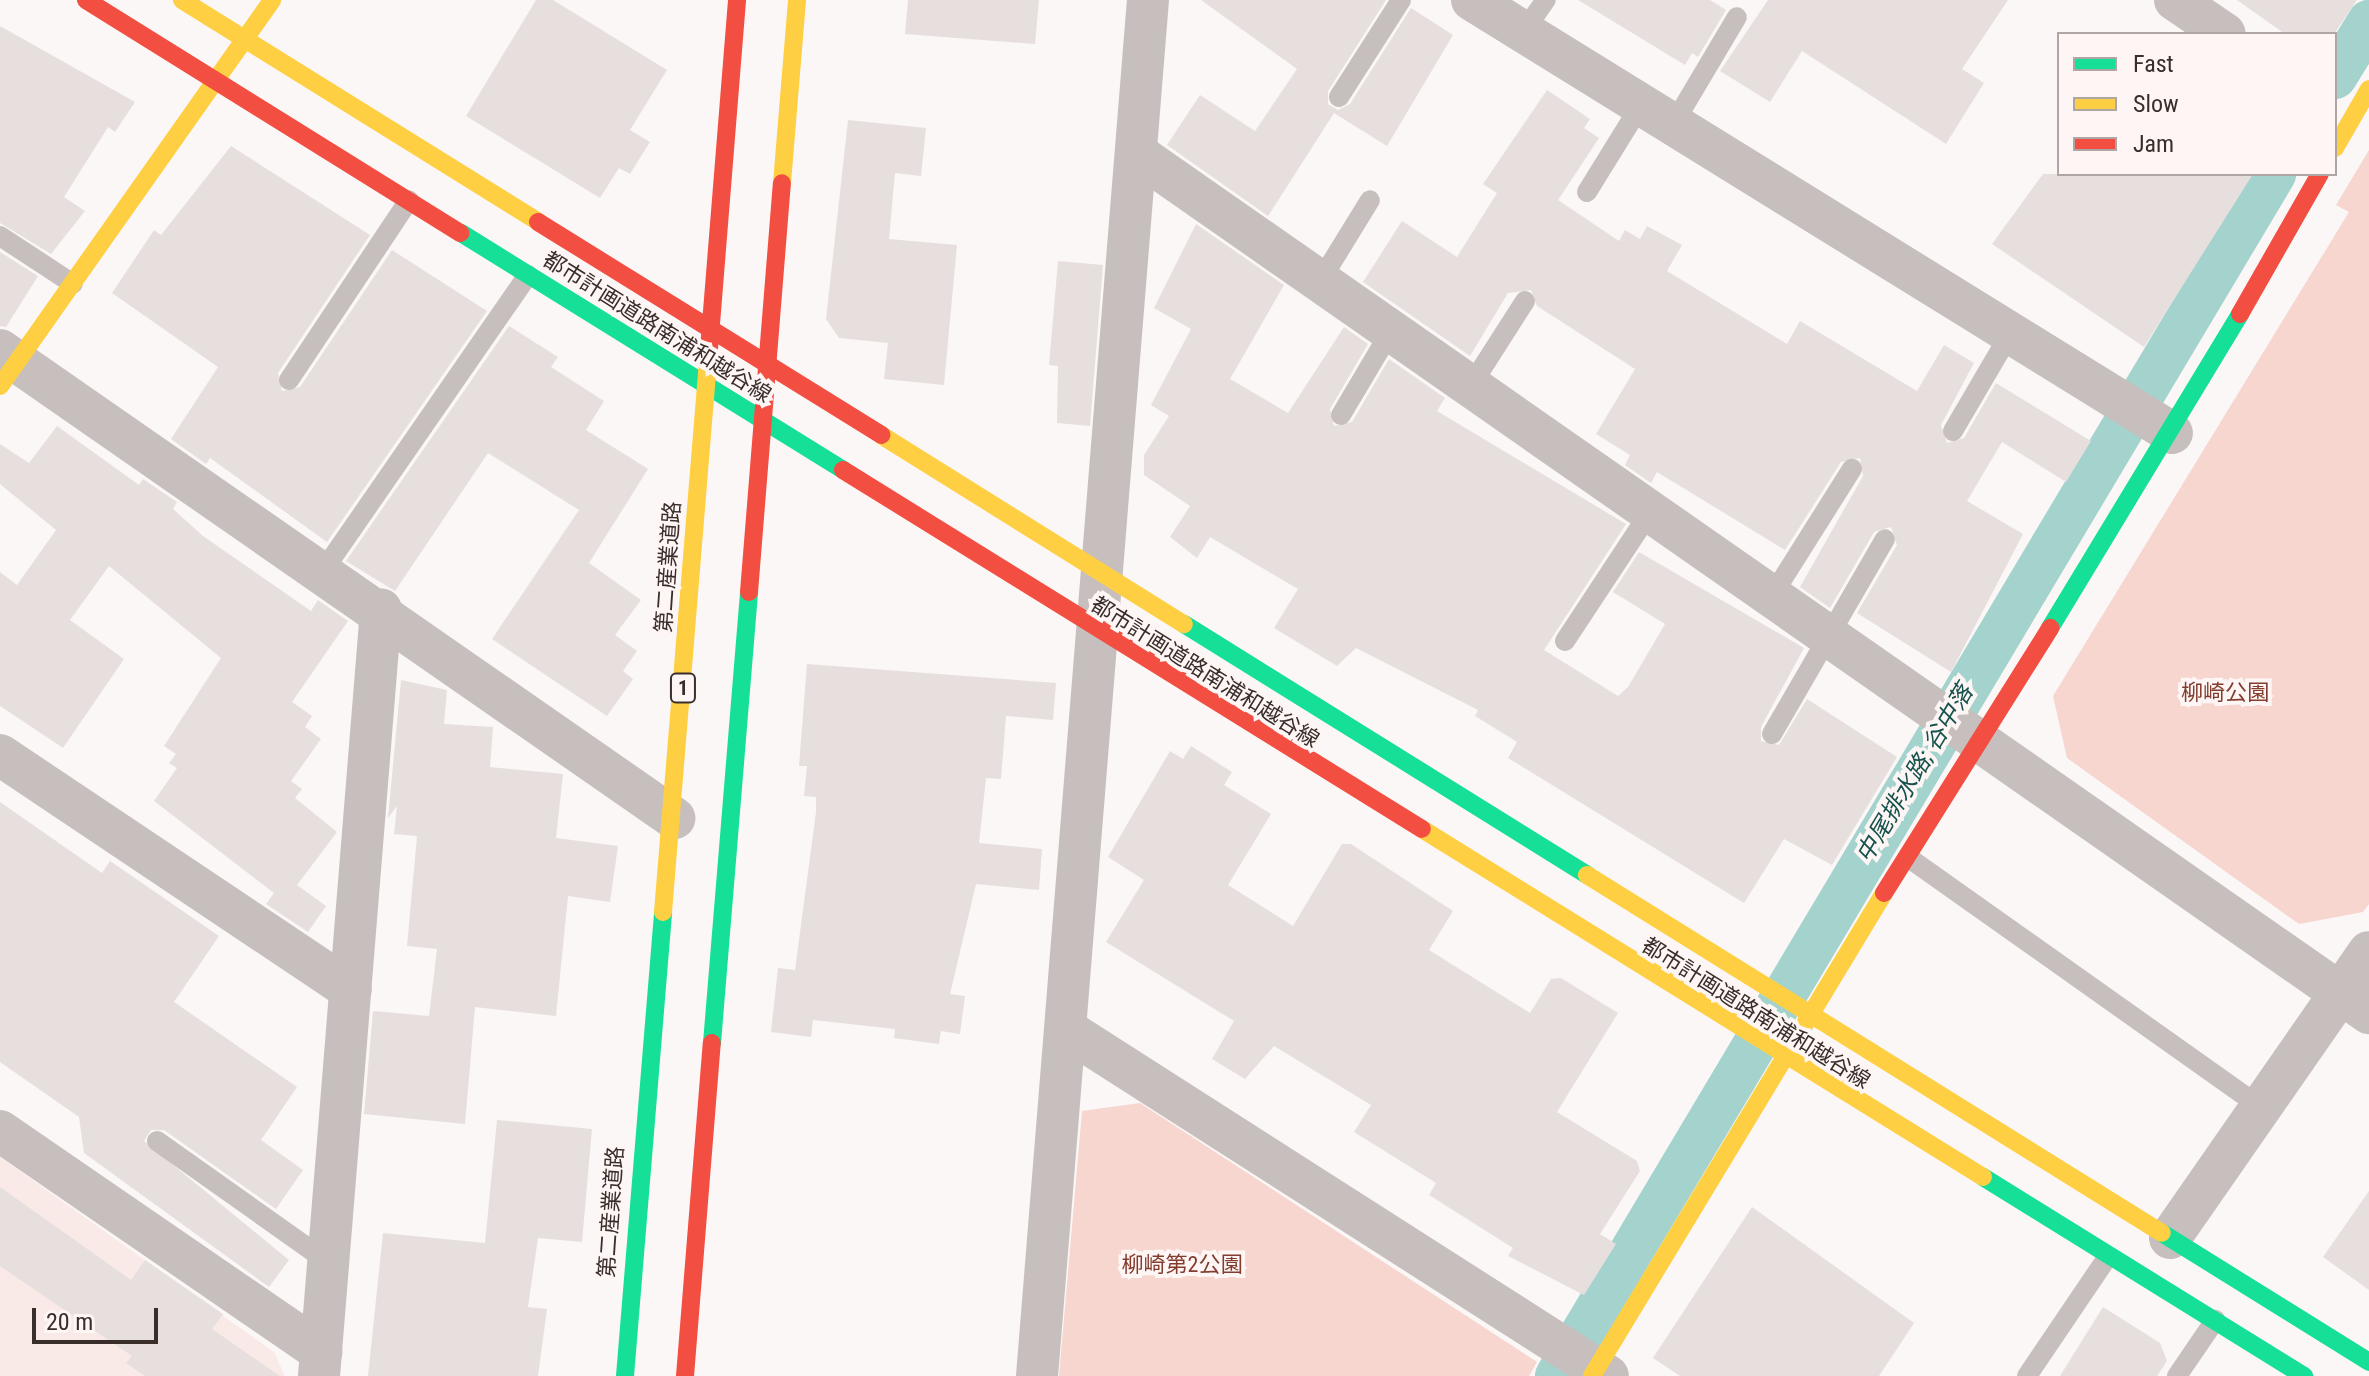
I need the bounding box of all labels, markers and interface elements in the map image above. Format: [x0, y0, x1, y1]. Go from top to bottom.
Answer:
legend [2057, 32, 2337, 176]
text: Fast [2133, 50, 2174, 78]
text: Slow [2133, 90, 2179, 118]
text: Jam [2133, 130, 2174, 158]
street label: 都市計画道路南浦和越谷線 [538, 246, 776, 408]
street label: 第二産業道路 [650, 500, 686, 634]
street label: 都市計画道路南浦和越谷線 [1086, 591, 1324, 753]
road number: 1 [669, 672, 697, 704]
water label: 中尾排水路; 谷中落 [1851, 680, 1979, 868]
park label: 柳崎公園 [2181, 680, 2269, 706]
street label: 都市計画道路南浦和越谷線 [1637, 932, 1875, 1094]
street label: 第二産業道路 [593, 1145, 629, 1279]
park label: 柳崎第2公園 [1122, 1252, 1242, 1278]
scale bar [36, 1292, 162, 1342]
text: 20 m [46, 1308, 93, 1336]

